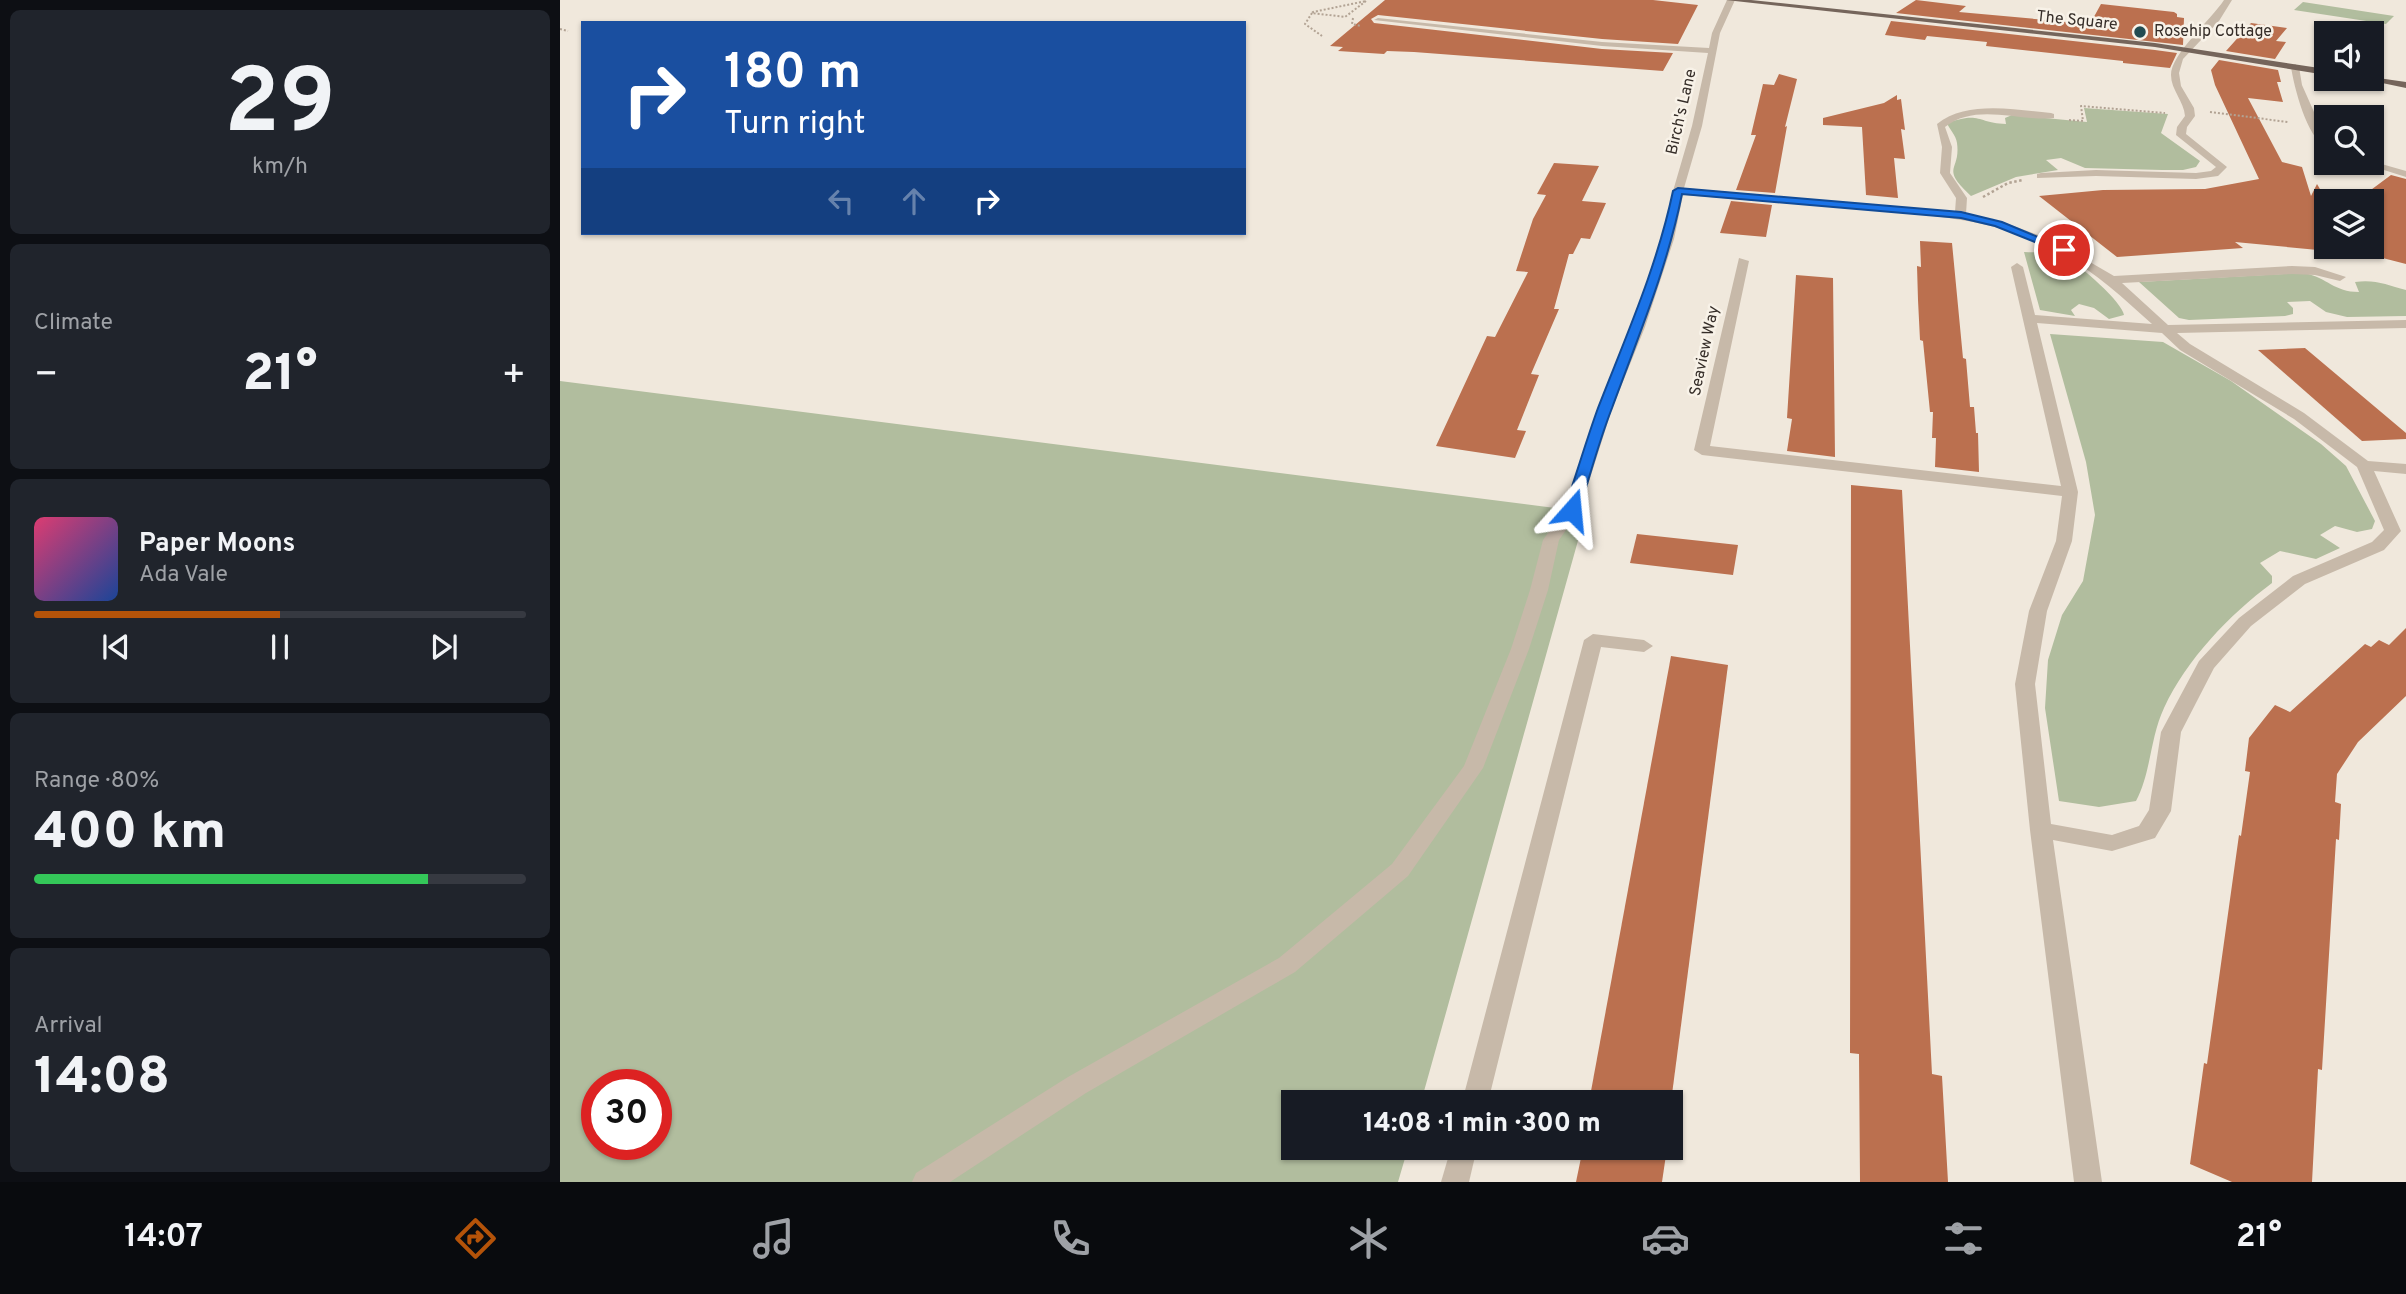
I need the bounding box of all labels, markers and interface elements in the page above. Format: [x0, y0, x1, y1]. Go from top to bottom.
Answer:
street label: The Square [2035, 7, 2119, 35]
map controls [2314, 21, 2384, 259]
button: sound [2314, 21, 2384, 91]
place label: Rosehip Cottage [2154, 22, 2272, 42]
marker: Rosehip Cottage [2132, 24, 2148, 40]
text: 180 m [724, 44, 861, 106]
icon: right [609, 49, 700, 140]
text: 29 [224, 50, 336, 165]
street label: Birch's Lane [1662, 67, 1702, 157]
text: Turn right [724, 105, 866, 145]
button: search [2314, 105, 2384, 175]
text: km/h [252, 153, 308, 182]
icon: left [822, 182, 860, 220]
icon: ahead [895, 182, 933, 220]
icon: right [968, 182, 1006, 220]
button: layers [2314, 189, 2384, 259]
pin [2034, 220, 2094, 280]
icon: arrive [2045, 231, 2083, 269]
street label: Seaview Way [1686, 304, 1724, 398]
text: Climate [34, 309, 113, 338]
text: 21° [243, 343, 317, 409]
text: − [34, 352, 59, 401]
text: + [501, 352, 526, 401]
position arrow [1535, 473, 1609, 547]
text: Paper Moons [139, 528, 295, 561]
text: Ada Vale [139, 561, 228, 590]
icon: previous [97, 628, 135, 666]
icon: pause [261, 628, 299, 666]
icon: next [425, 628, 463, 666]
text: Range · 80% [34, 767, 159, 796]
text: 400 km [34, 801, 226, 867]
text: Arrival [34, 1012, 103, 1041]
text: 14:08 [34, 1046, 170, 1112]
speed limit sign: 30 [581, 1069, 672, 1160]
text: 14:08 · 1 min · 300 m [1363, 1108, 1601, 1141]
icon: directions [451, 1214, 500, 1263]
icon: music [749, 1214, 798, 1263]
icon: phone [1046, 1214, 1095, 1263]
icon: climate [1344, 1214, 1393, 1263]
icon: car [1641, 1214, 1690, 1263]
icon: filters [1939, 1214, 1988, 1263]
text: 14:07 [124, 1218, 203, 1258]
text: 21° [2236, 1218, 2282, 1258]

